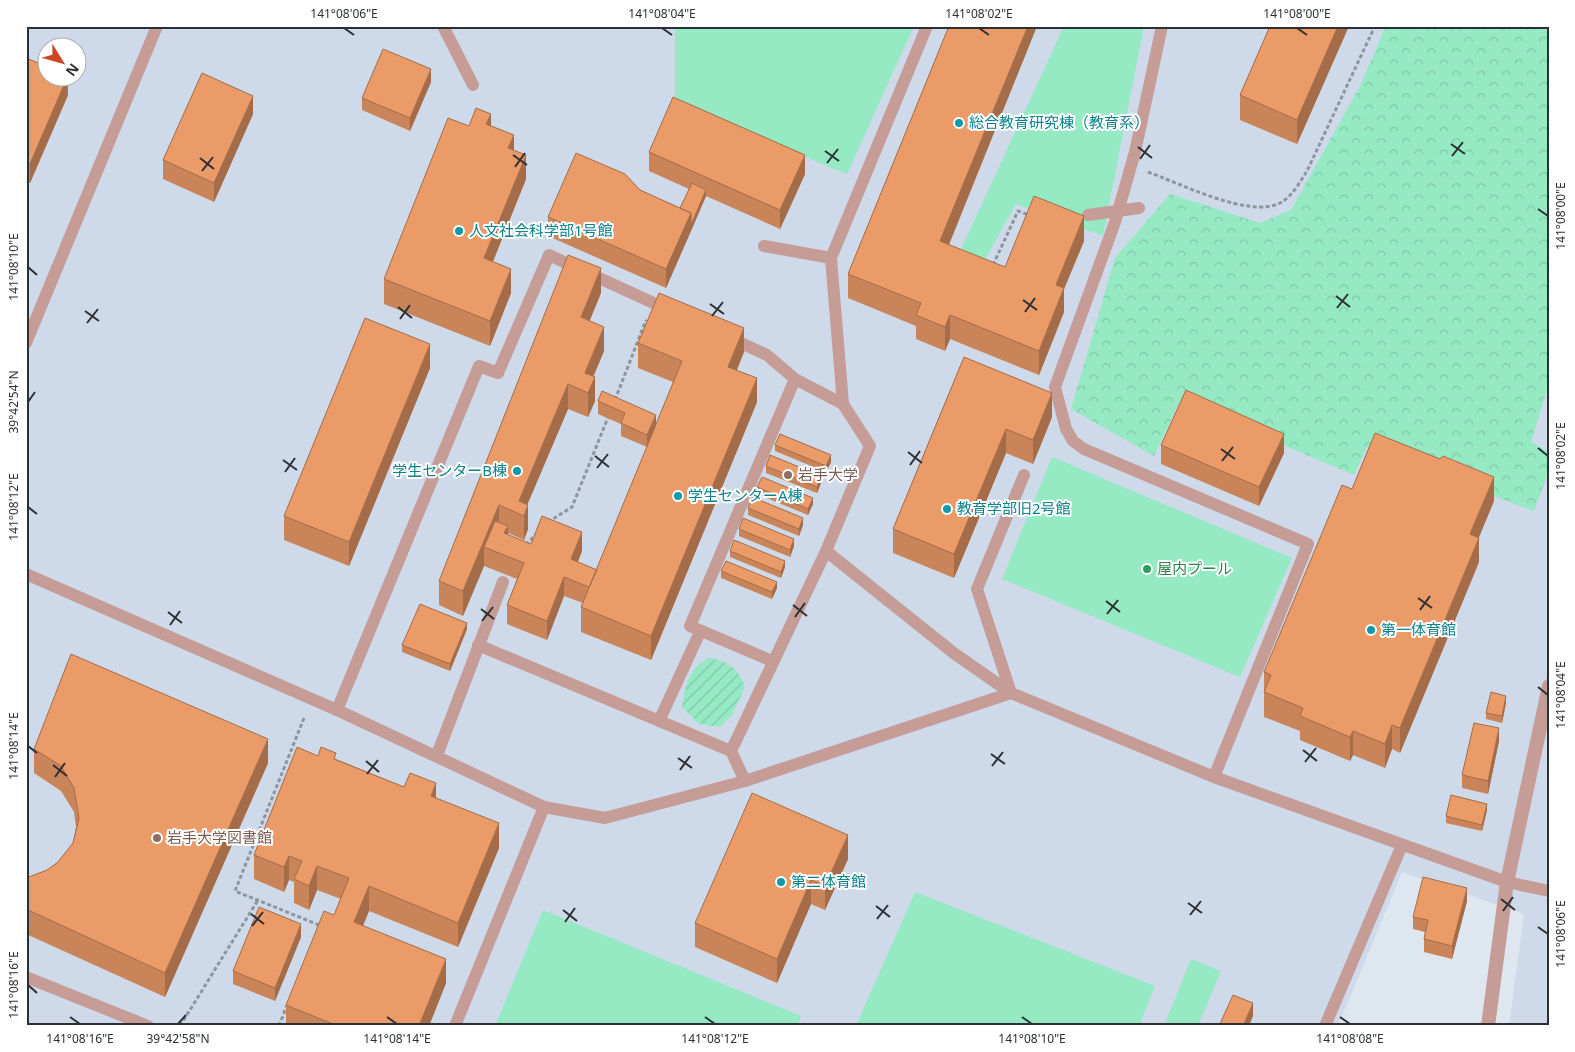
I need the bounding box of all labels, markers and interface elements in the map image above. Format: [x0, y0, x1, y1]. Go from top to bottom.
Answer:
text: 141°08'06"E [310, 5, 378, 22]
text: 141°08'04"E [628, 5, 696, 22]
text: 141°08'02"E [945, 5, 1013, 22]
text: 141°08'00"E [1263, 5, 1331, 22]
north arrow [38, 38, 88, 88]
text: N [62, 60, 84, 80]
place label: 総合教育研究棟（教育系） [969, 112, 1149, 132]
marker: 総合教育研究棟（教育系） [953, 117, 965, 129]
text: 141°08'00"E [1552, 182, 1569, 250]
place label: 人文社会科学部1号館 [469, 220, 613, 240]
marker: 人文社会科学部1号館 [453, 225, 465, 237]
text: 141°08'10"E [5, 233, 22, 301]
text: 39°42'54"N [5, 370, 22, 434]
text: 141°08'02"E [1552, 422, 1569, 490]
place label: 学生センターB棟 [392, 460, 507, 480]
place label: 岩手大学 [798, 464, 858, 484]
marker: 学生センターB棟 [511, 465, 523, 477]
marker: 岩手大学 [782, 469, 794, 481]
text: 141°08'12"E [5, 473, 22, 541]
place label: 学生センターA棟 [688, 485, 803, 505]
marker: 学生センターA棟 [672, 490, 684, 502]
place label: 教育学部旧2号館 [957, 498, 1071, 518]
marker: 教育学部旧2号館 [941, 503, 953, 515]
place label: 屋内プール [1157, 558, 1232, 578]
marker: 屋内プール [1141, 563, 1153, 575]
place label: 第一体育館 [1381, 619, 1456, 639]
marker: 第一体育館 [1365, 624, 1377, 636]
text: 141°08'04"E [1552, 661, 1569, 729]
text: 141°08'14"E [5, 712, 22, 780]
place label: 岩手大学図書館 [167, 827, 272, 847]
marker: 岩手大学図書館 [151, 832, 163, 844]
place label: 第二体育館 [791, 871, 866, 891]
marker: 第二体育館 [775, 876, 787, 888]
text: 141°08'06"E [1552, 900, 1569, 968]
text: 141°08'16"E [5, 951, 22, 1019]
text: 141°08'16"E [46, 1030, 114, 1047]
text: 39°42'58"N [146, 1030, 210, 1047]
text: 141°08'14"E [363, 1030, 431, 1047]
text: 141°08'12"E [681, 1030, 749, 1047]
text: 141°08'10"E [998, 1030, 1066, 1047]
text: 141°08'08"E [1316, 1030, 1384, 1047]

